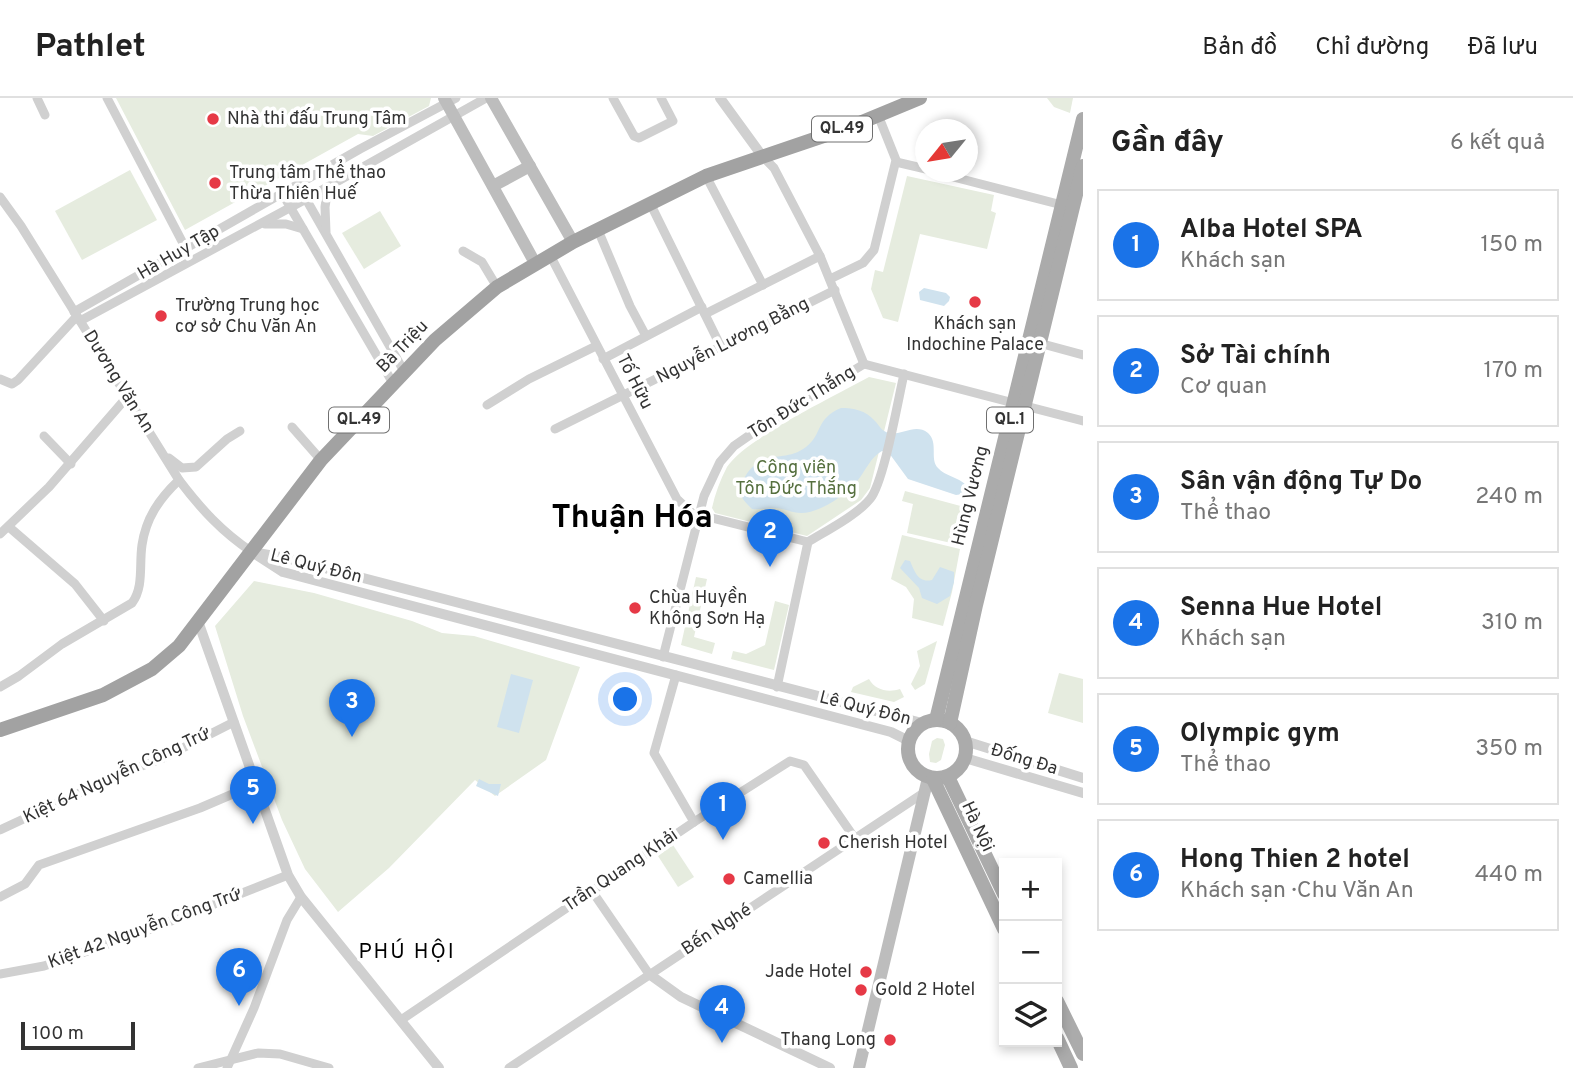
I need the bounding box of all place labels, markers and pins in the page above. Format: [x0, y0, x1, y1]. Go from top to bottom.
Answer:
place label: Nhà thi đấu Trung Tâm [227, 107, 407, 131]
marker: Nhà thi đấu Trung Tâm [205, 111, 221, 127]
place label: Trung tâm Thể thao Thừa Thiên Huế [229, 158, 386, 206]
marker: Trung tâm Thể thao Thừa Thiên Huế [207, 175, 223, 191]
marker: Khách sạn Indochine Palace [967, 294, 983, 310]
place label: Trường Trung học cơ sở Chu Văn An [175, 295, 320, 339]
marker: Trường Trung học cơ sở Chu Văn An [153, 308, 169, 324]
place label: Khách sạn Indochine Palace [906, 313, 1044, 357]
pin: 2 [747, 509, 793, 567]
place label: Chùa Huyền Không Sơn Hạ [649, 586, 765, 631]
marker: Chùa Huyền Không Sơn Hạ [627, 600, 643, 616]
pin: 3 [329, 679, 375, 737]
pin: 5 [230, 766, 276, 824]
pin: 1 [700, 782, 746, 840]
place label: Cherish Hotel [838, 832, 948, 855]
marker: Cherish Hotel [816, 835, 832, 851]
place label: Camellia [743, 868, 813, 891]
marker: Camellia [721, 871, 737, 887]
pin: 6 [216, 948, 262, 1006]
place label: Jade Hotel [765, 961, 852, 984]
marker: Jade Hotel [858, 964, 874, 980]
place label: Gold 2 Hotel [875, 979, 975, 1002]
marker: Gold 2 Hotel [853, 982, 869, 998]
pin: 4 [699, 985, 745, 1043]
place label: Thang Long [780, 1029, 876, 1052]
marker: Thang Long [882, 1032, 898, 1048]

